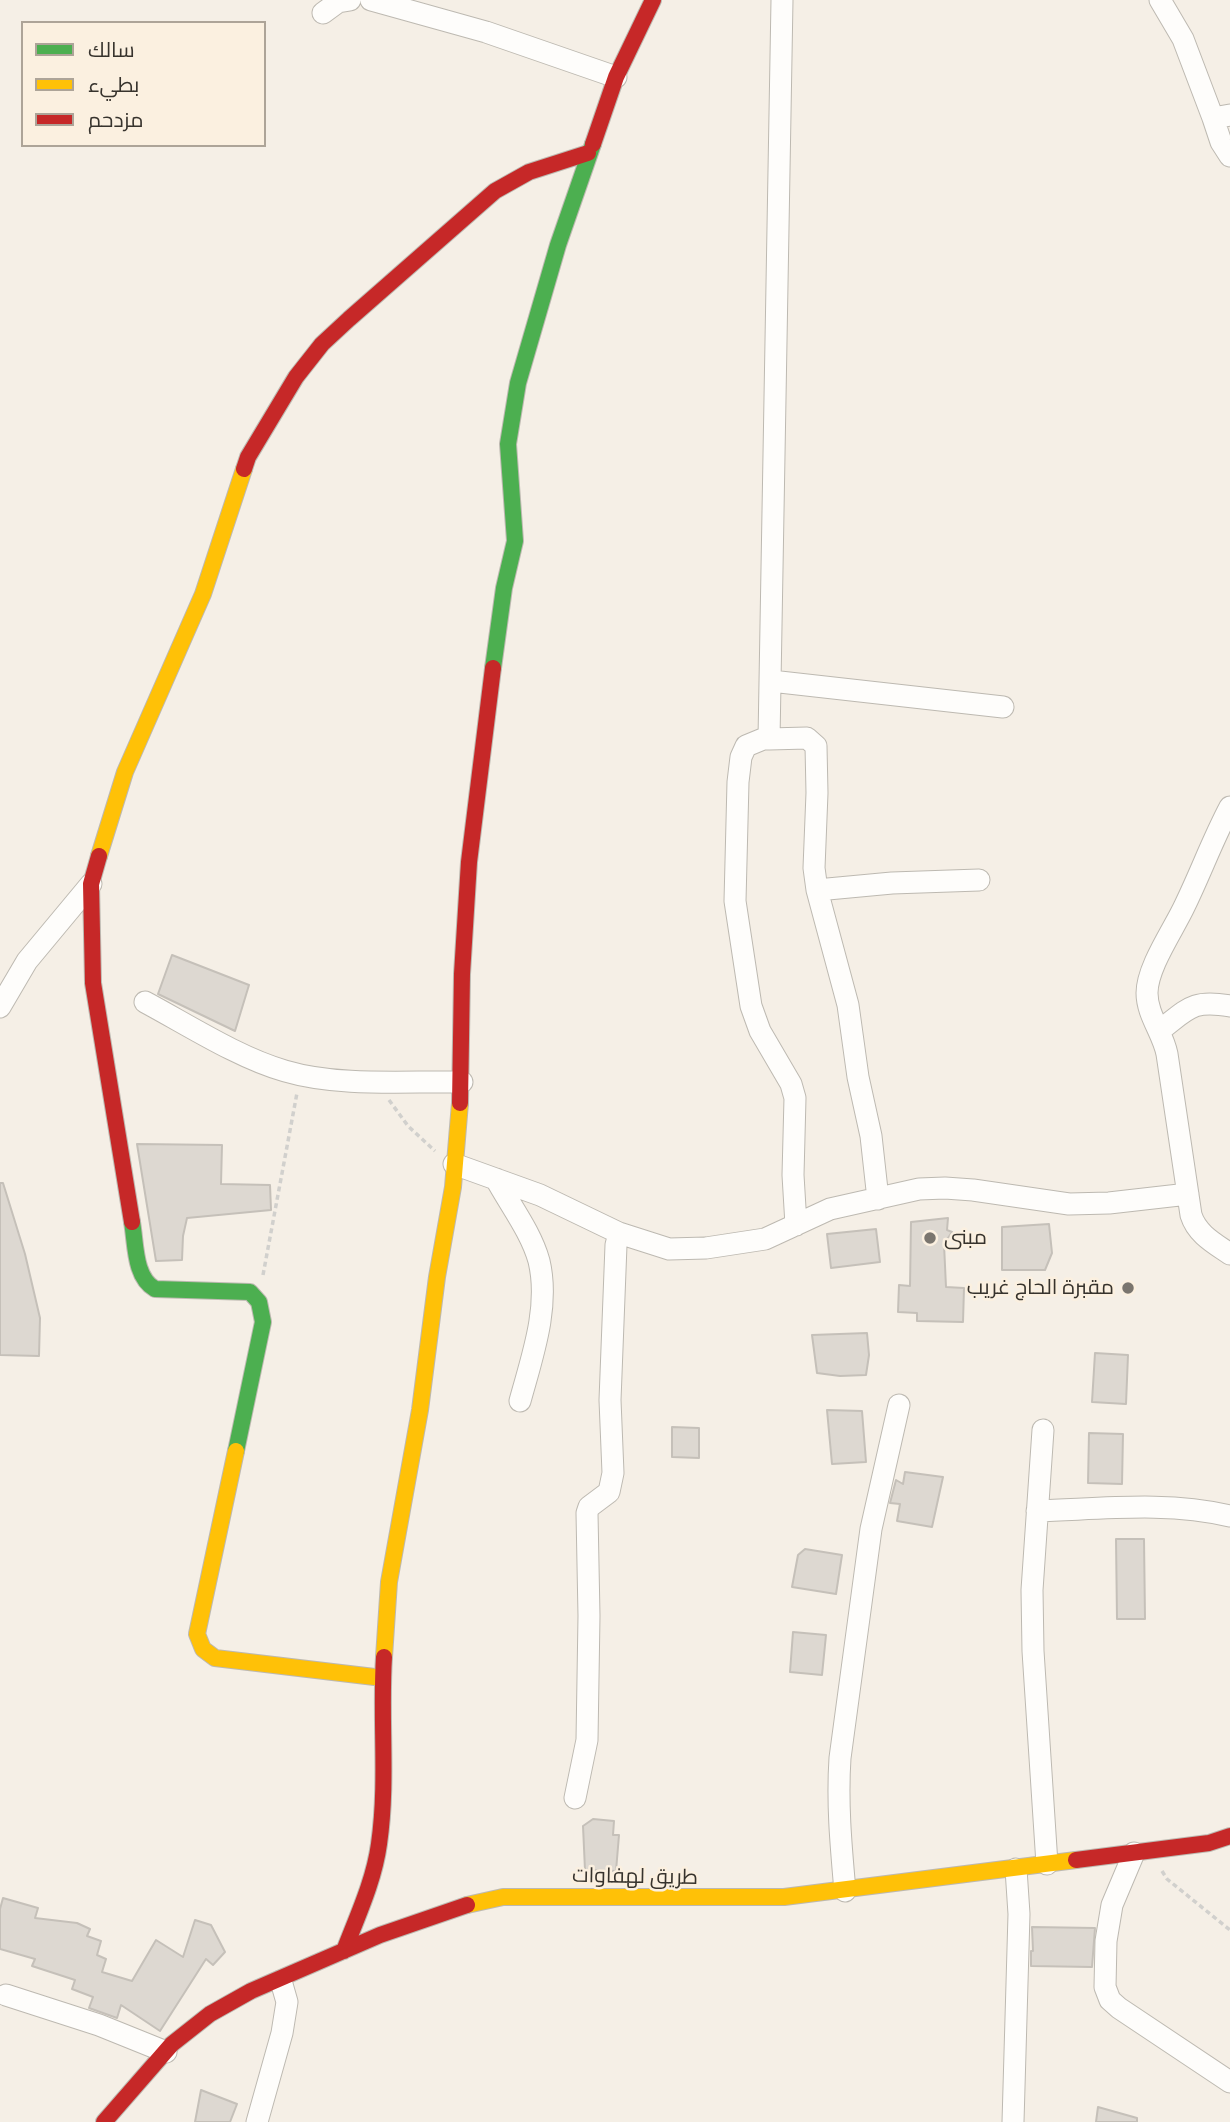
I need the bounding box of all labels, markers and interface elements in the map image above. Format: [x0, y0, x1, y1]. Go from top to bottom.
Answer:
legend [21, 21, 266, 147]
text: سالك [88, 38, 135, 62]
text: بطيء [88, 73, 139, 97]
text: مزدحم [88, 108, 143, 132]
place label: مبنى [944, 1225, 987, 1251]
marker: مبنى [922, 1230, 938, 1246]
place label: مقبرة الحاج غريب [967, 1275, 1114, 1301]
marker: مقبرة الحاج غريب [1120, 1280, 1136, 1296]
street label: طريق لهفاوات [572, 1863, 698, 1891]

